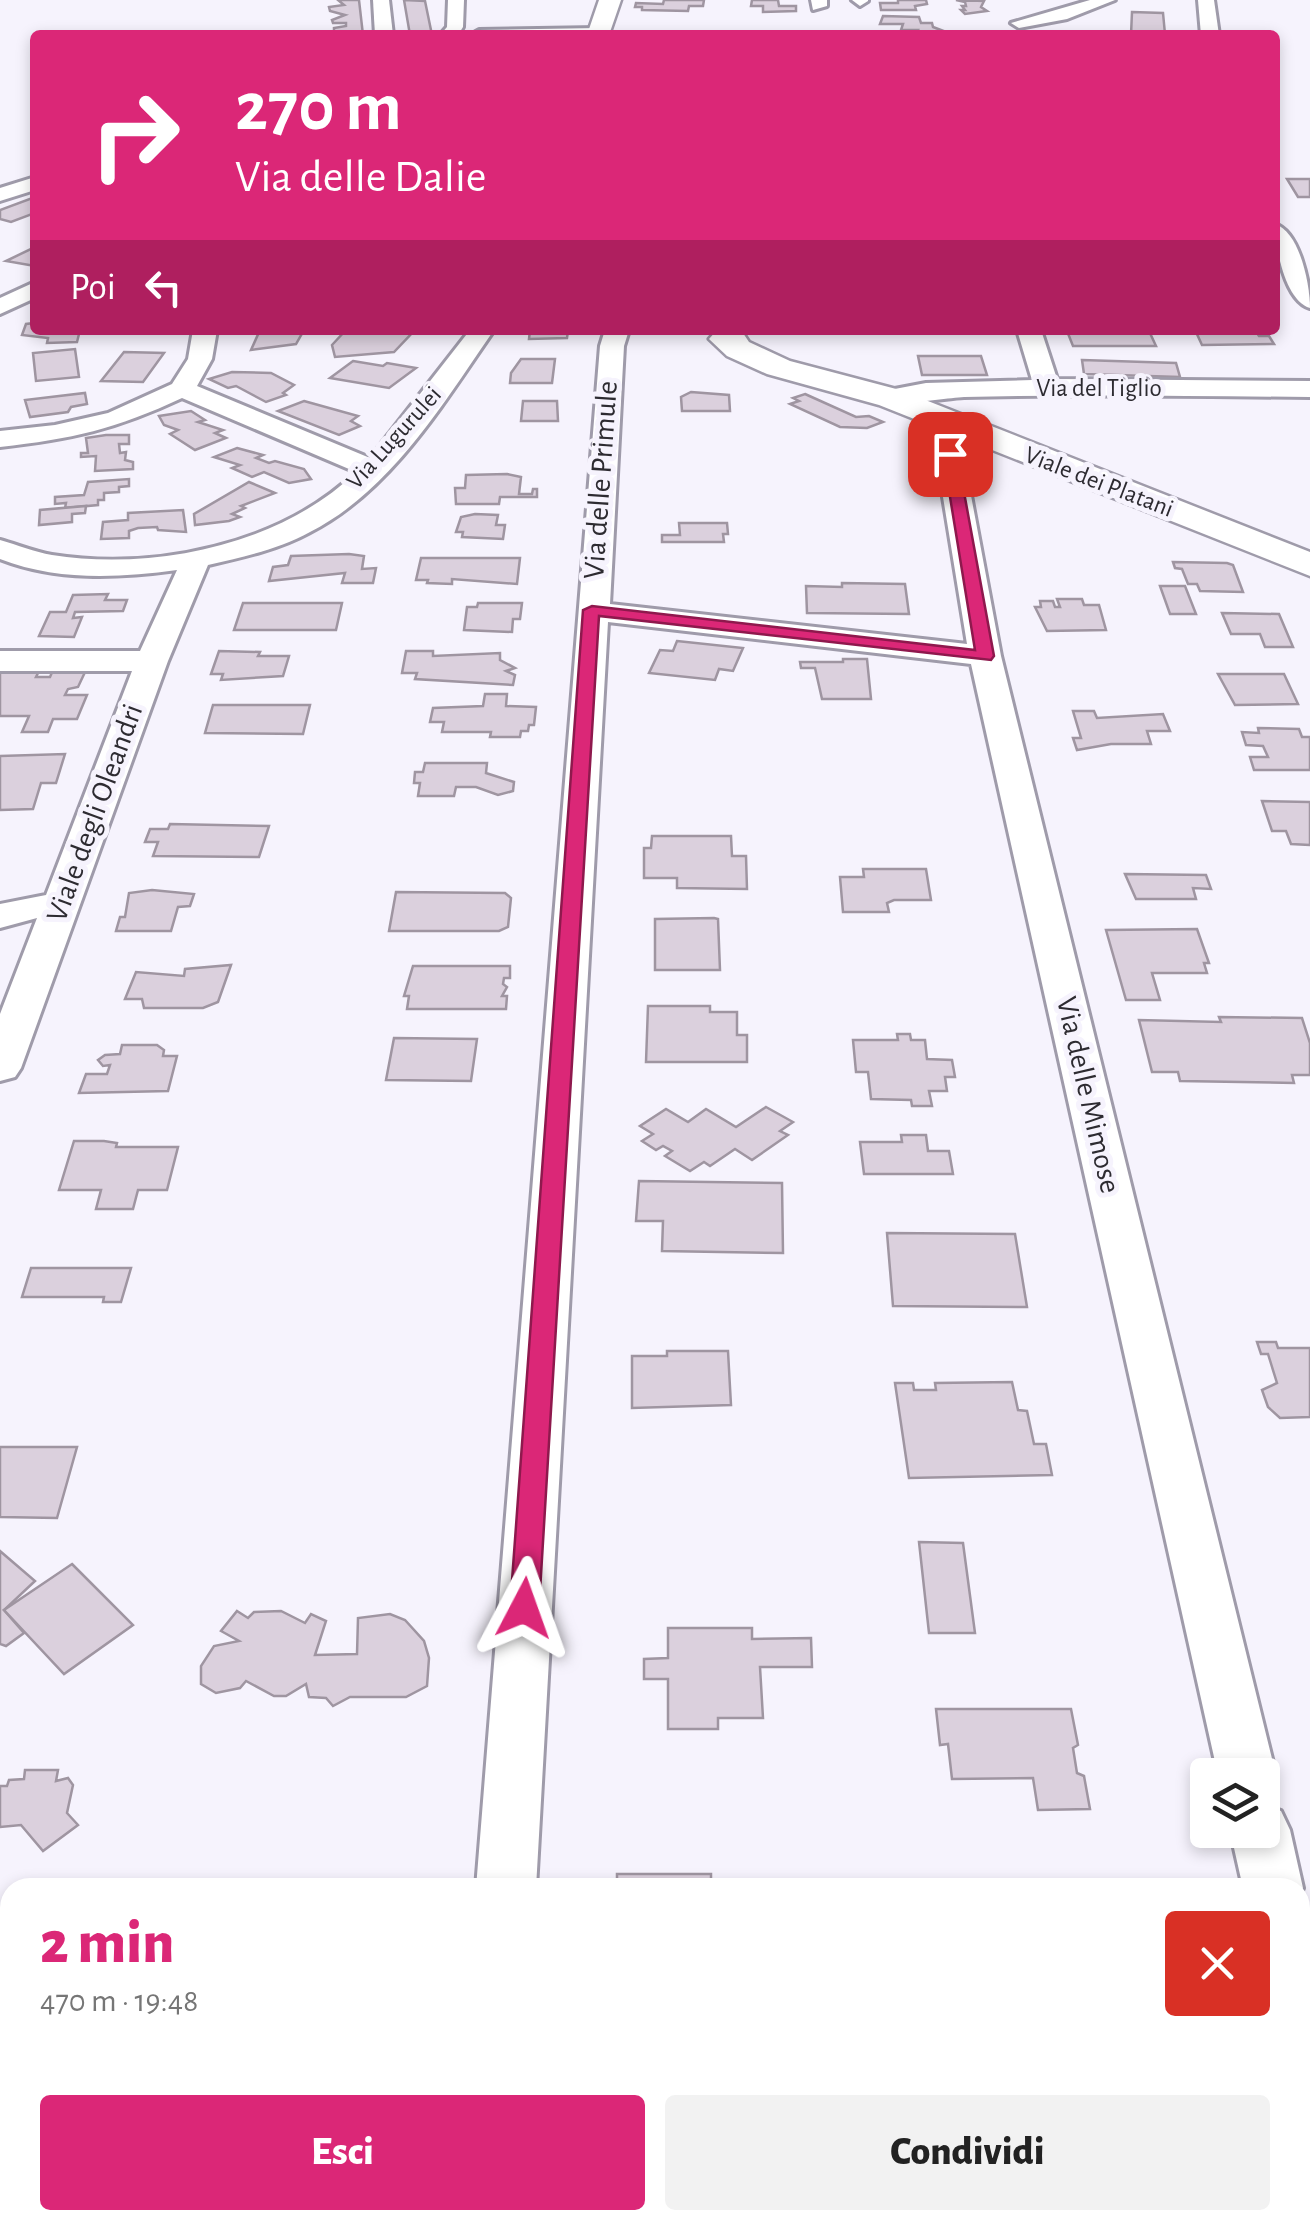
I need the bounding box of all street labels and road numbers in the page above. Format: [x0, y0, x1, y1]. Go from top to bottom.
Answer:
street label: Via del Tiglio [1036, 376, 1162, 401]
street label: Via delle Primule [579, 380, 623, 580]
street label: Via Lugurulei [342, 382, 446, 494]
street label: Viale dei Platani [1021, 442, 1177, 522]
street label: Viale degli Oleandri [42, 700, 148, 926]
street label: Via delle Mimose [1051, 994, 1125, 1196]

